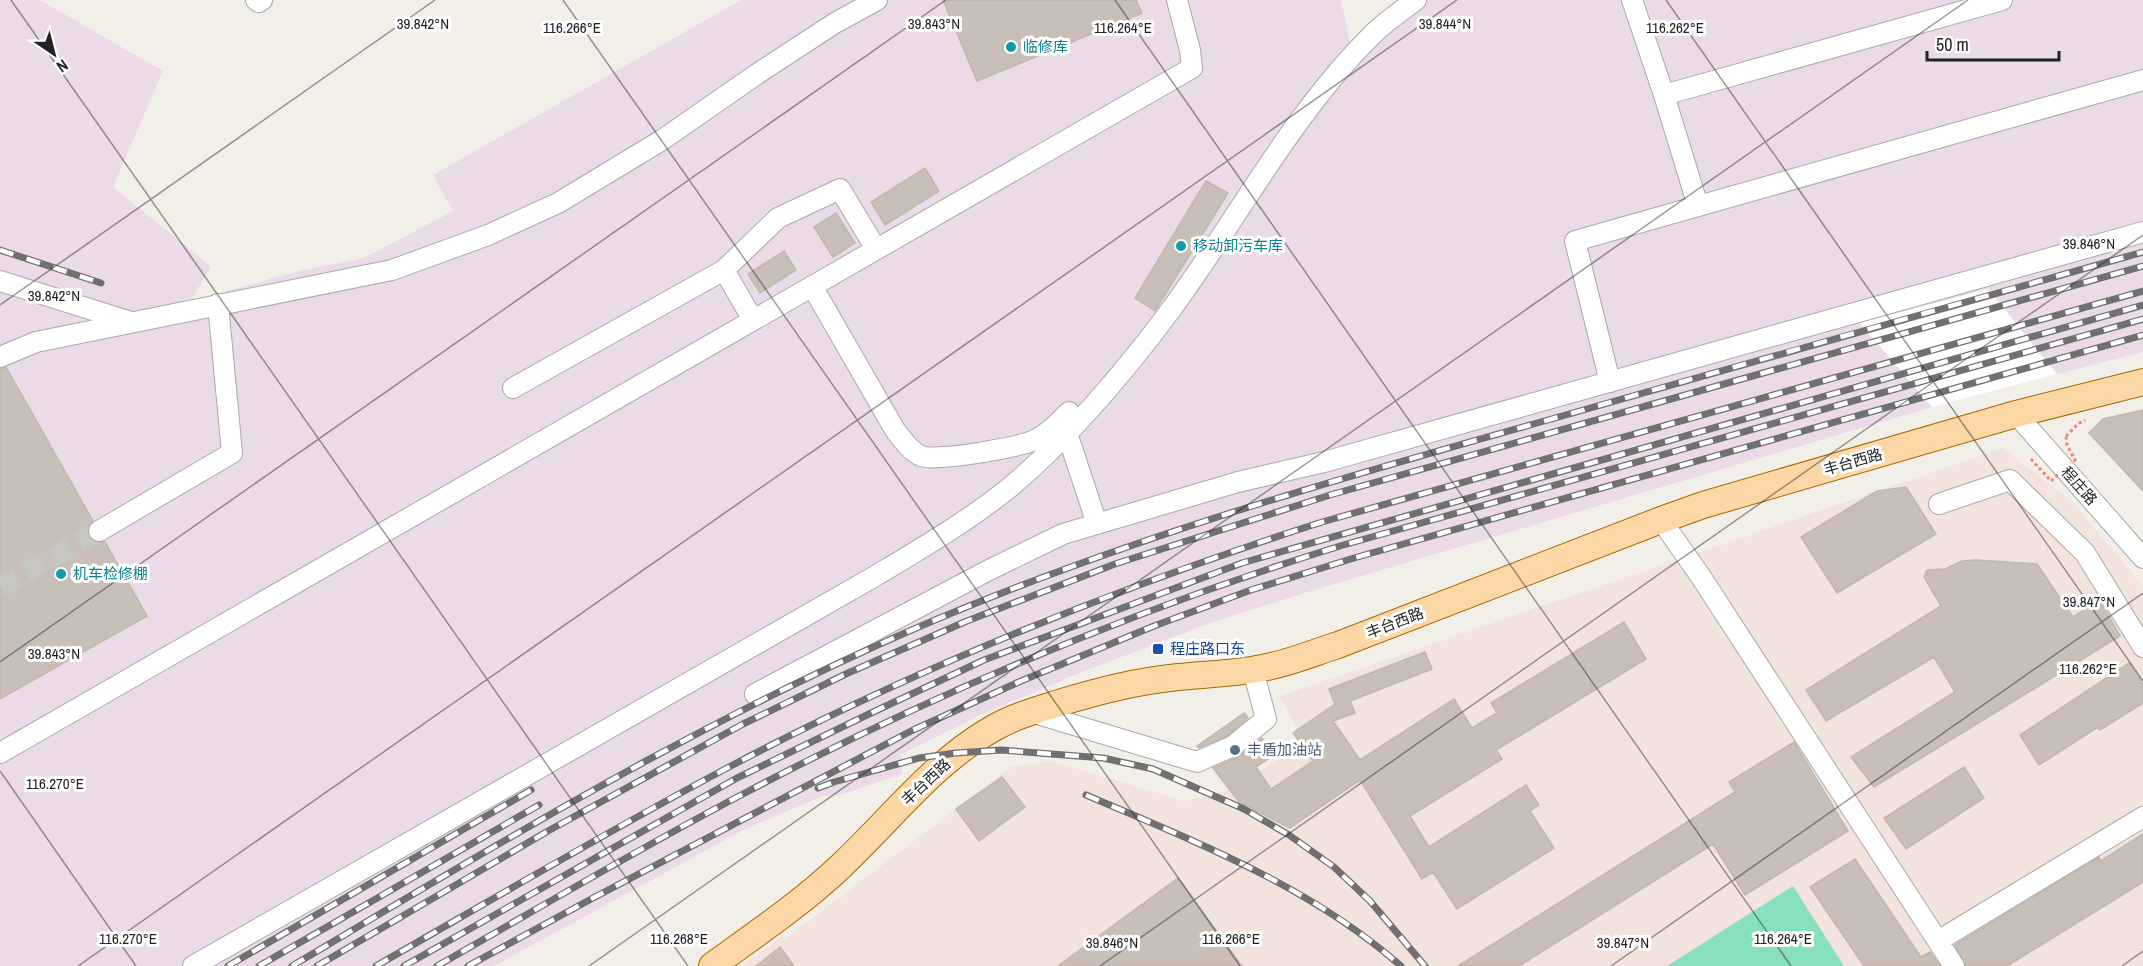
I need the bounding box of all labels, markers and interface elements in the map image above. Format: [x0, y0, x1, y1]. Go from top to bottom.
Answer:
text: 39.842°N [397, 13, 449, 34]
text: 39.843°N [908, 13, 960, 34]
text: 39.844°N [1419, 13, 1471, 34]
text: 116.266°E [543, 17, 601, 38]
text: 116.264°E [1094, 17, 1152, 38]
text: 116.262°E [1646, 17, 1704, 38]
north arrow [24, 24, 84, 84]
scale bar [1927, 24, 2059, 62]
text: 50 m [1936, 32, 1969, 57]
place label: 临修库 [1023, 36, 1068, 57]
marker: 临修库 [1004, 40, 1018, 54]
text: N [52, 55, 73, 78]
text: 39.846°N [2063, 233, 2115, 254]
place label: 移动卸污车库 [1193, 235, 1283, 256]
marker: 移动卸污车库 [1174, 239, 1188, 253]
text: 39.842°N [28, 285, 80, 306]
street label: 丰台西路 [1821, 443, 1885, 480]
street label: 程庄路 [2057, 462, 2102, 509]
place label: 机车检修棚 [73, 563, 148, 584]
marker: 机车检修棚 [54, 567, 68, 581]
text: 39.847°N [2063, 591, 2115, 612]
street label: 丰台西路 [1363, 602, 1427, 643]
place label: 程庄路口东 [1170, 638, 1245, 659]
marker: 程庄路口东 [1151, 642, 1165, 656]
text: 39.843°N [28, 643, 80, 664]
text: 116.262°E [2059, 658, 2117, 679]
place label: 丰盾加油站 [1247, 739, 1322, 760]
marker: 丰盾加油站 [1228, 743, 1242, 757]
street label: 丰台西路 [897, 753, 955, 810]
text: 116.270°E [26, 773, 84, 794]
text: 116.270°E [99, 928, 157, 949]
text: 116.268°E [650, 928, 708, 949]
text: 116.266°E [1202, 928, 1260, 949]
text: 116.264°E [1754, 928, 1812, 949]
text: 39.846°N [1086, 932, 1138, 953]
text: 39.847°N [1597, 932, 1649, 953]

